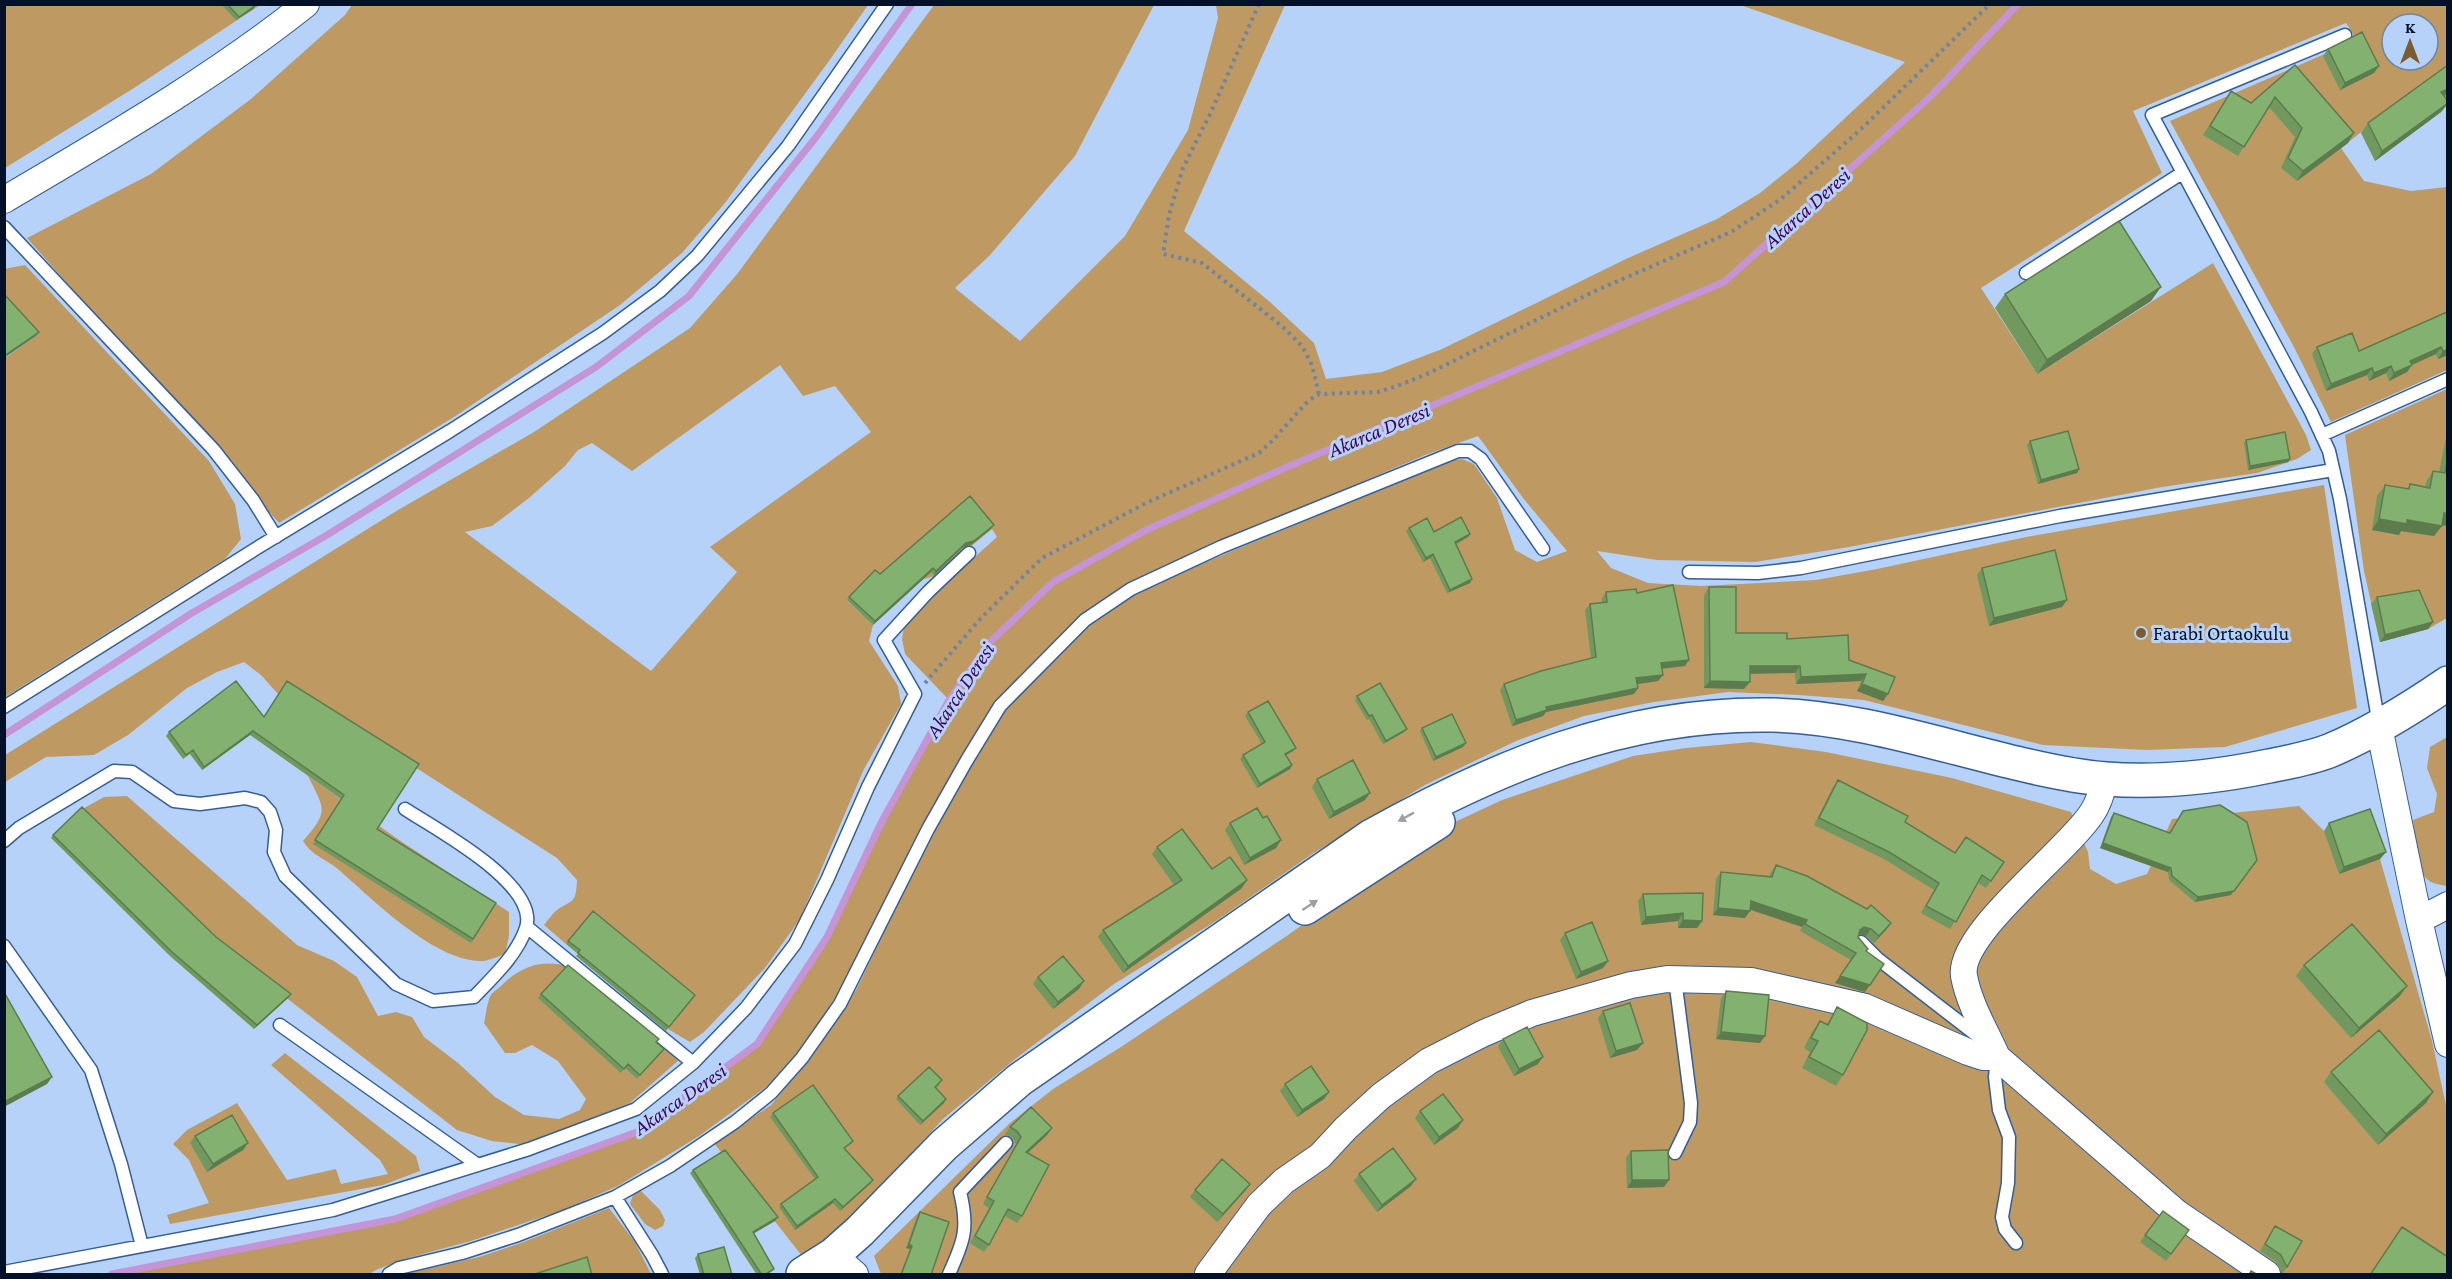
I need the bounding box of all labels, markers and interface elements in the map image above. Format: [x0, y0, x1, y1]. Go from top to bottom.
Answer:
north arrow [2380, 12, 2440, 72]
text: K [2405, 19, 2416, 36]
water label: Akarca Deresi [1758, 163, 1855, 254]
water label: Akarca Deresi [1324, 398, 1434, 463]
place label: Farabi Ortaokulu [2153, 622, 2289, 644]
marker: Farabi Ortaokulu [2134, 626, 2148, 640]
water label: Akarca Deresi [920, 638, 1000, 743]
one-way arrow [1398, 811, 1415, 821]
one-way arrow [1302, 900, 1318, 911]
water label: Akarca Deresi [628, 1058, 731, 1140]

